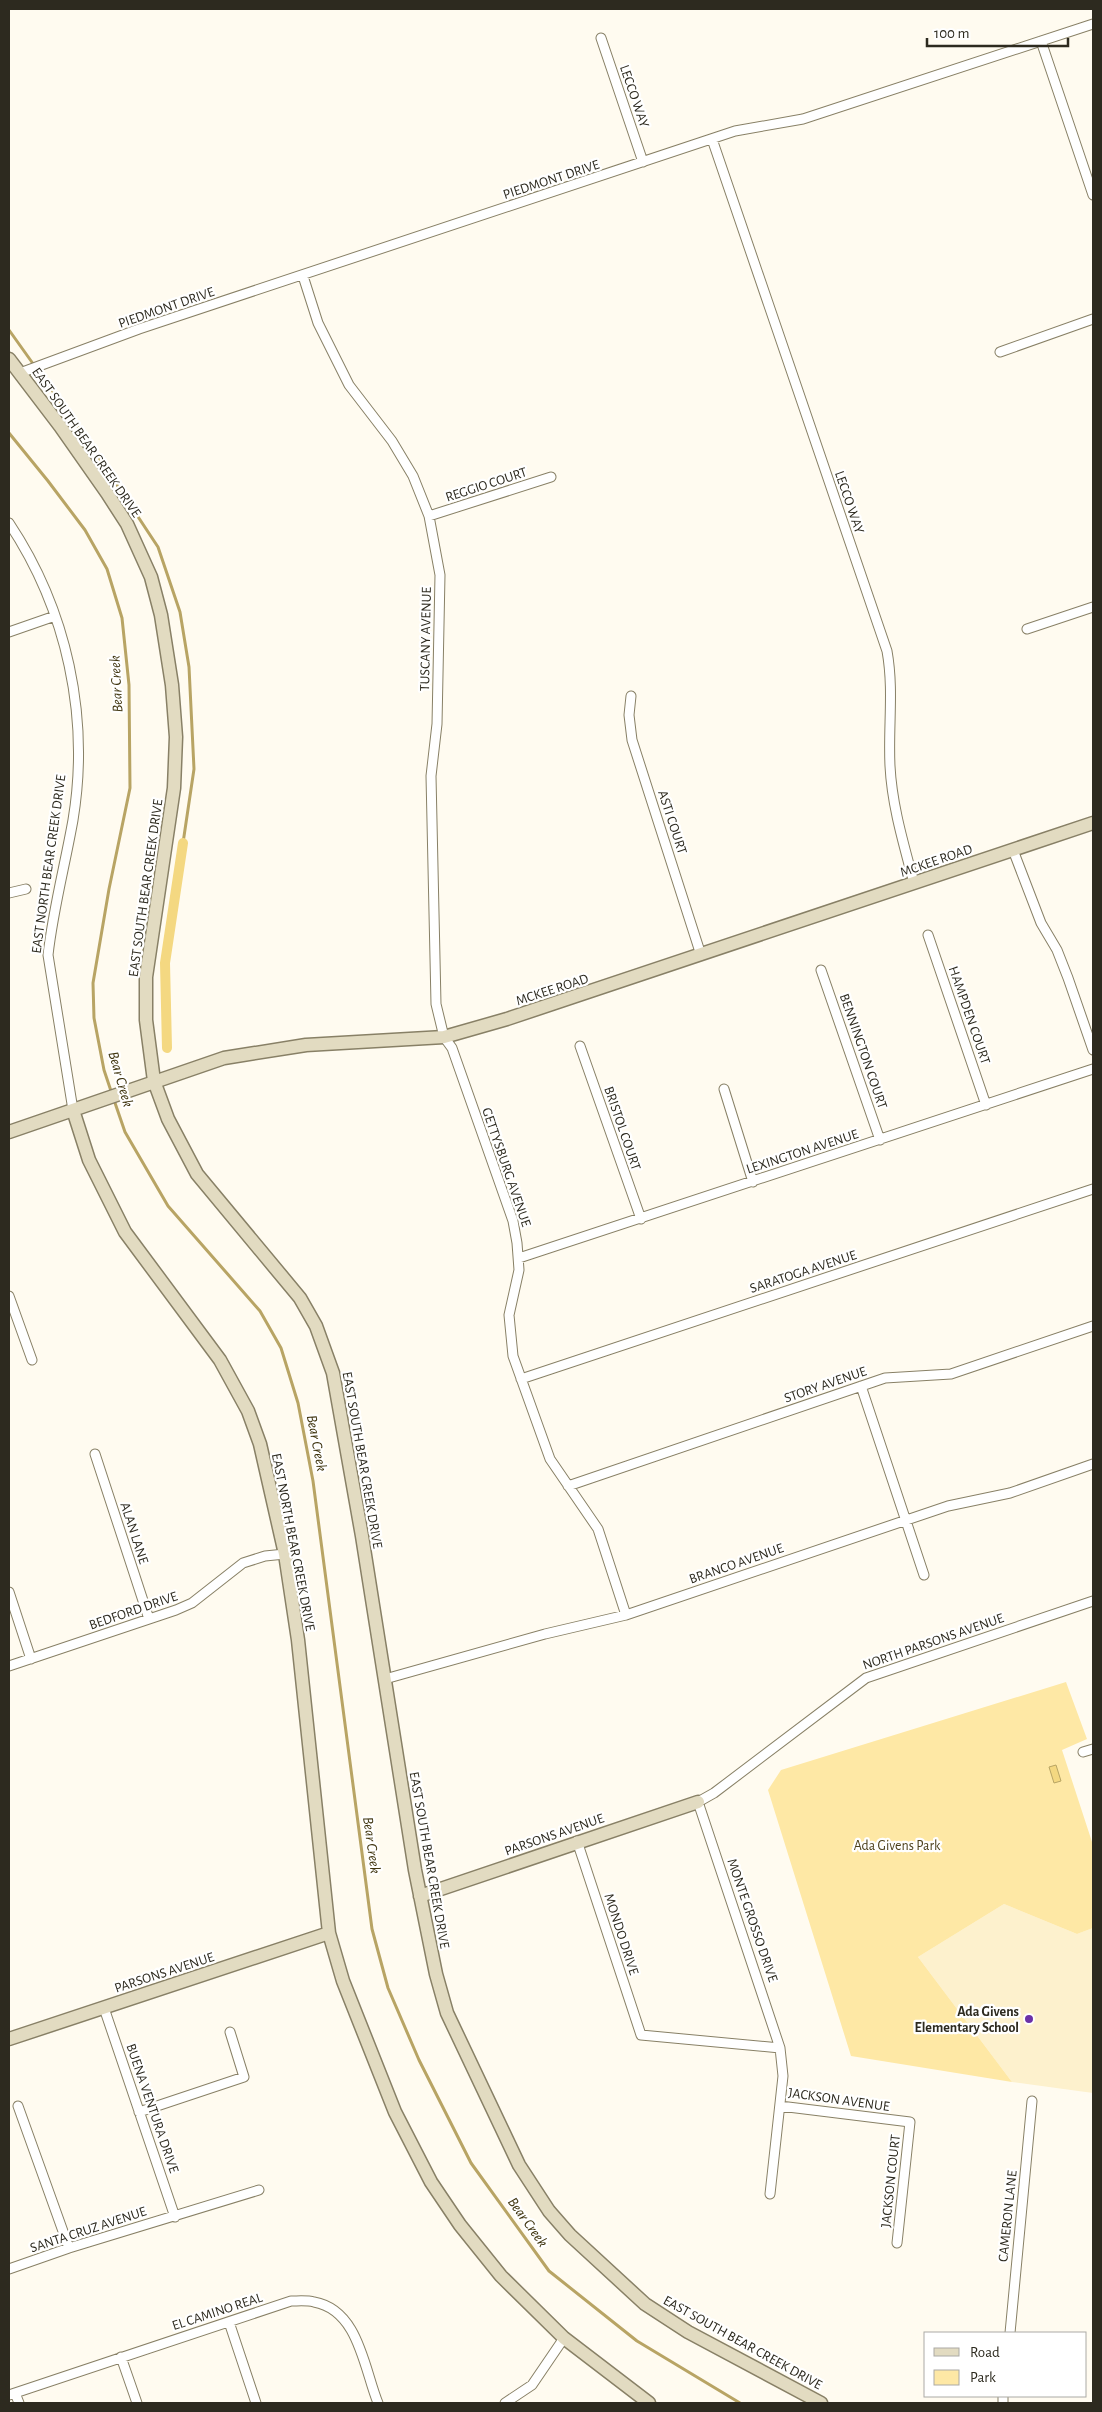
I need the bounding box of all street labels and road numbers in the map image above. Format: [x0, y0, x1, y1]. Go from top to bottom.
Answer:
street label: LECCO WAY [617, 63, 651, 130]
street label: PIEDMONT DRIVE [501, 158, 601, 202]
street label: PIEDMONT DRIVE [117, 285, 216, 331]
street label: EAST SOUTH BEAR CREEK DRIVE [29, 365, 143, 520]
street label: REGGIO COURT [444, 465, 529, 505]
street label: LECCO WAY [832, 469, 866, 536]
street label: TUSCANY AVENUE [418, 586, 434, 691]
street label: EAST NORTH BEAR CREEK DRIVE [29, 774, 69, 955]
street label: ASTI COURT [655, 789, 689, 856]
street label: EAST SOUTH BEAR CREEK DRIVE [127, 798, 165, 978]
street label: MCKEE ROAD [898, 842, 974, 880]
street label: HAMPDEN COURT [946, 964, 992, 1066]
street label: MCKEE ROAD [514, 972, 590, 1008]
street label: BENNINGTON COURT [837, 992, 889, 1111]
street label: BRISTOL COURT [601, 1085, 643, 1172]
street label: GETTYSBURG AVENUE [479, 1106, 533, 1229]
street label: LEXINGTON AVENUE [745, 1127, 860, 1177]
street label: SARATOGA AVENUE [748, 1248, 859, 1296]
street label: STORY AVENUE [782, 1364, 869, 1406]
street label: EAST SOUTH BEAR CREEK DRIVE [340, 1371, 385, 1550]
street label: EAST NORTH BEAR CREEK DRIVE [269, 1452, 317, 1632]
street label: ALAN LANE [117, 1501, 151, 1566]
street label: BRANCO AVENUE [687, 1541, 785, 1587]
street label: BEDFORD DRIVE [87, 1589, 180, 1633]
street label: NORTH PARSONS AVENUE [861, 1611, 1006, 1673]
street label: EAST SOUTH BEAR CREEK DRIVE [407, 1771, 452, 1950]
street label: PARSONS AVENUE [503, 1811, 606, 1858]
street label: MONTE GROSSO DRIVE [724, 1857, 780, 1984]
street label: MONDO DRIVE [601, 1892, 641, 1977]
street label: PARSONS AVENUE [113, 1950, 216, 1996]
street label: BUENA VENTURA DRIVE [123, 2042, 181, 2175]
street label: JACKSON AVENUE [787, 2086, 891, 2114]
street label: JACKSON COURT [879, 2134, 903, 2228]
street label: CAMERON LANE [996, 2169, 1020, 2262]
street label: SANTA CRUZ AVENUE [28, 2204, 148, 2255]
street label: EL CAMINO REAL [170, 2291, 264, 2333]
street label: EAST SOUTH BEAR CREEK DRIVE [661, 2293, 825, 2393]

